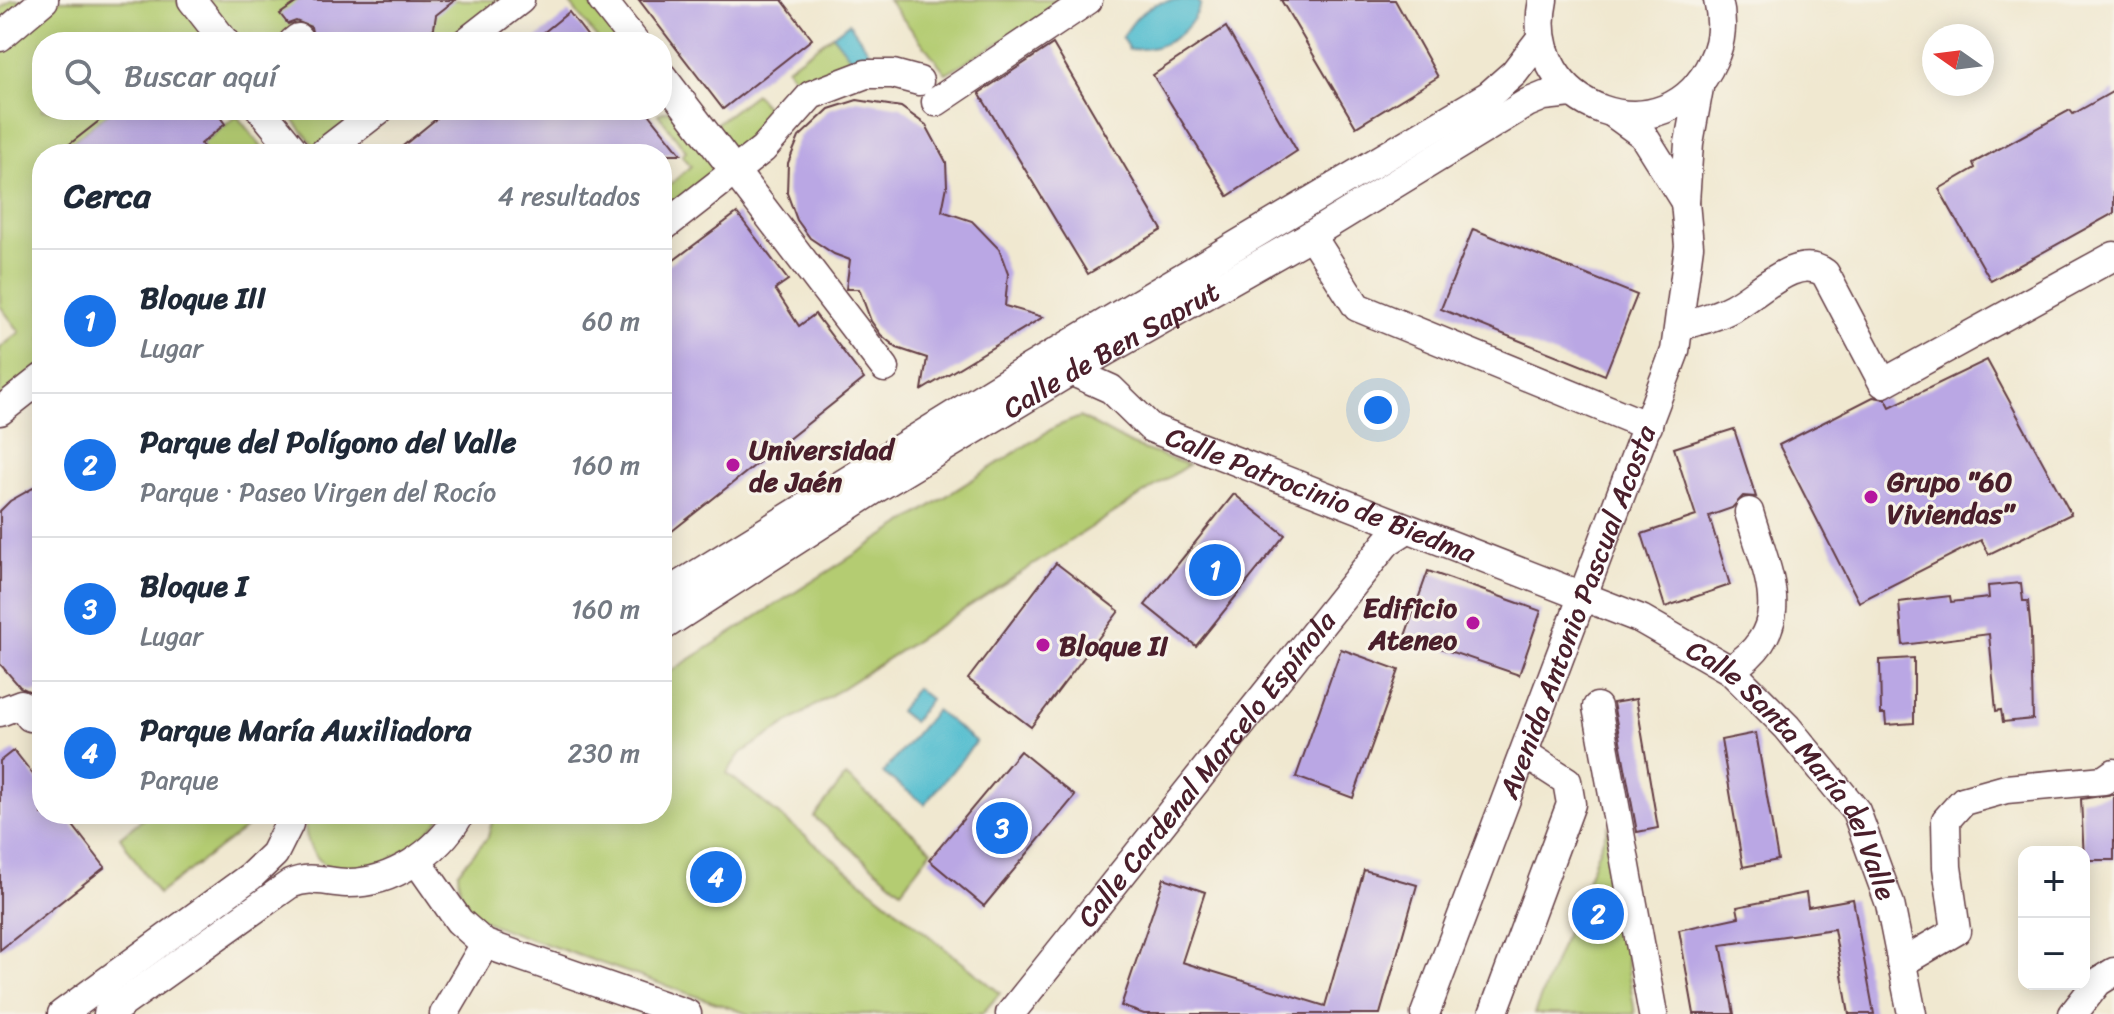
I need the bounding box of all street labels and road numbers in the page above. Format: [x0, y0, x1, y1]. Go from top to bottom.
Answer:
street label: Calle de Ben Saprut [993, 267, 1229, 432]
street label: Calle Patrocinio de Biedma [1158, 412, 1484, 577]
street label: Avenida Antonio Pascual Acosta [1484, 417, 1670, 806]
street label: Calle Cardenal Marcelo Espínola [1064, 598, 1349, 938]
street label: Calle Santa María del Valle [1677, 625, 1911, 907]

